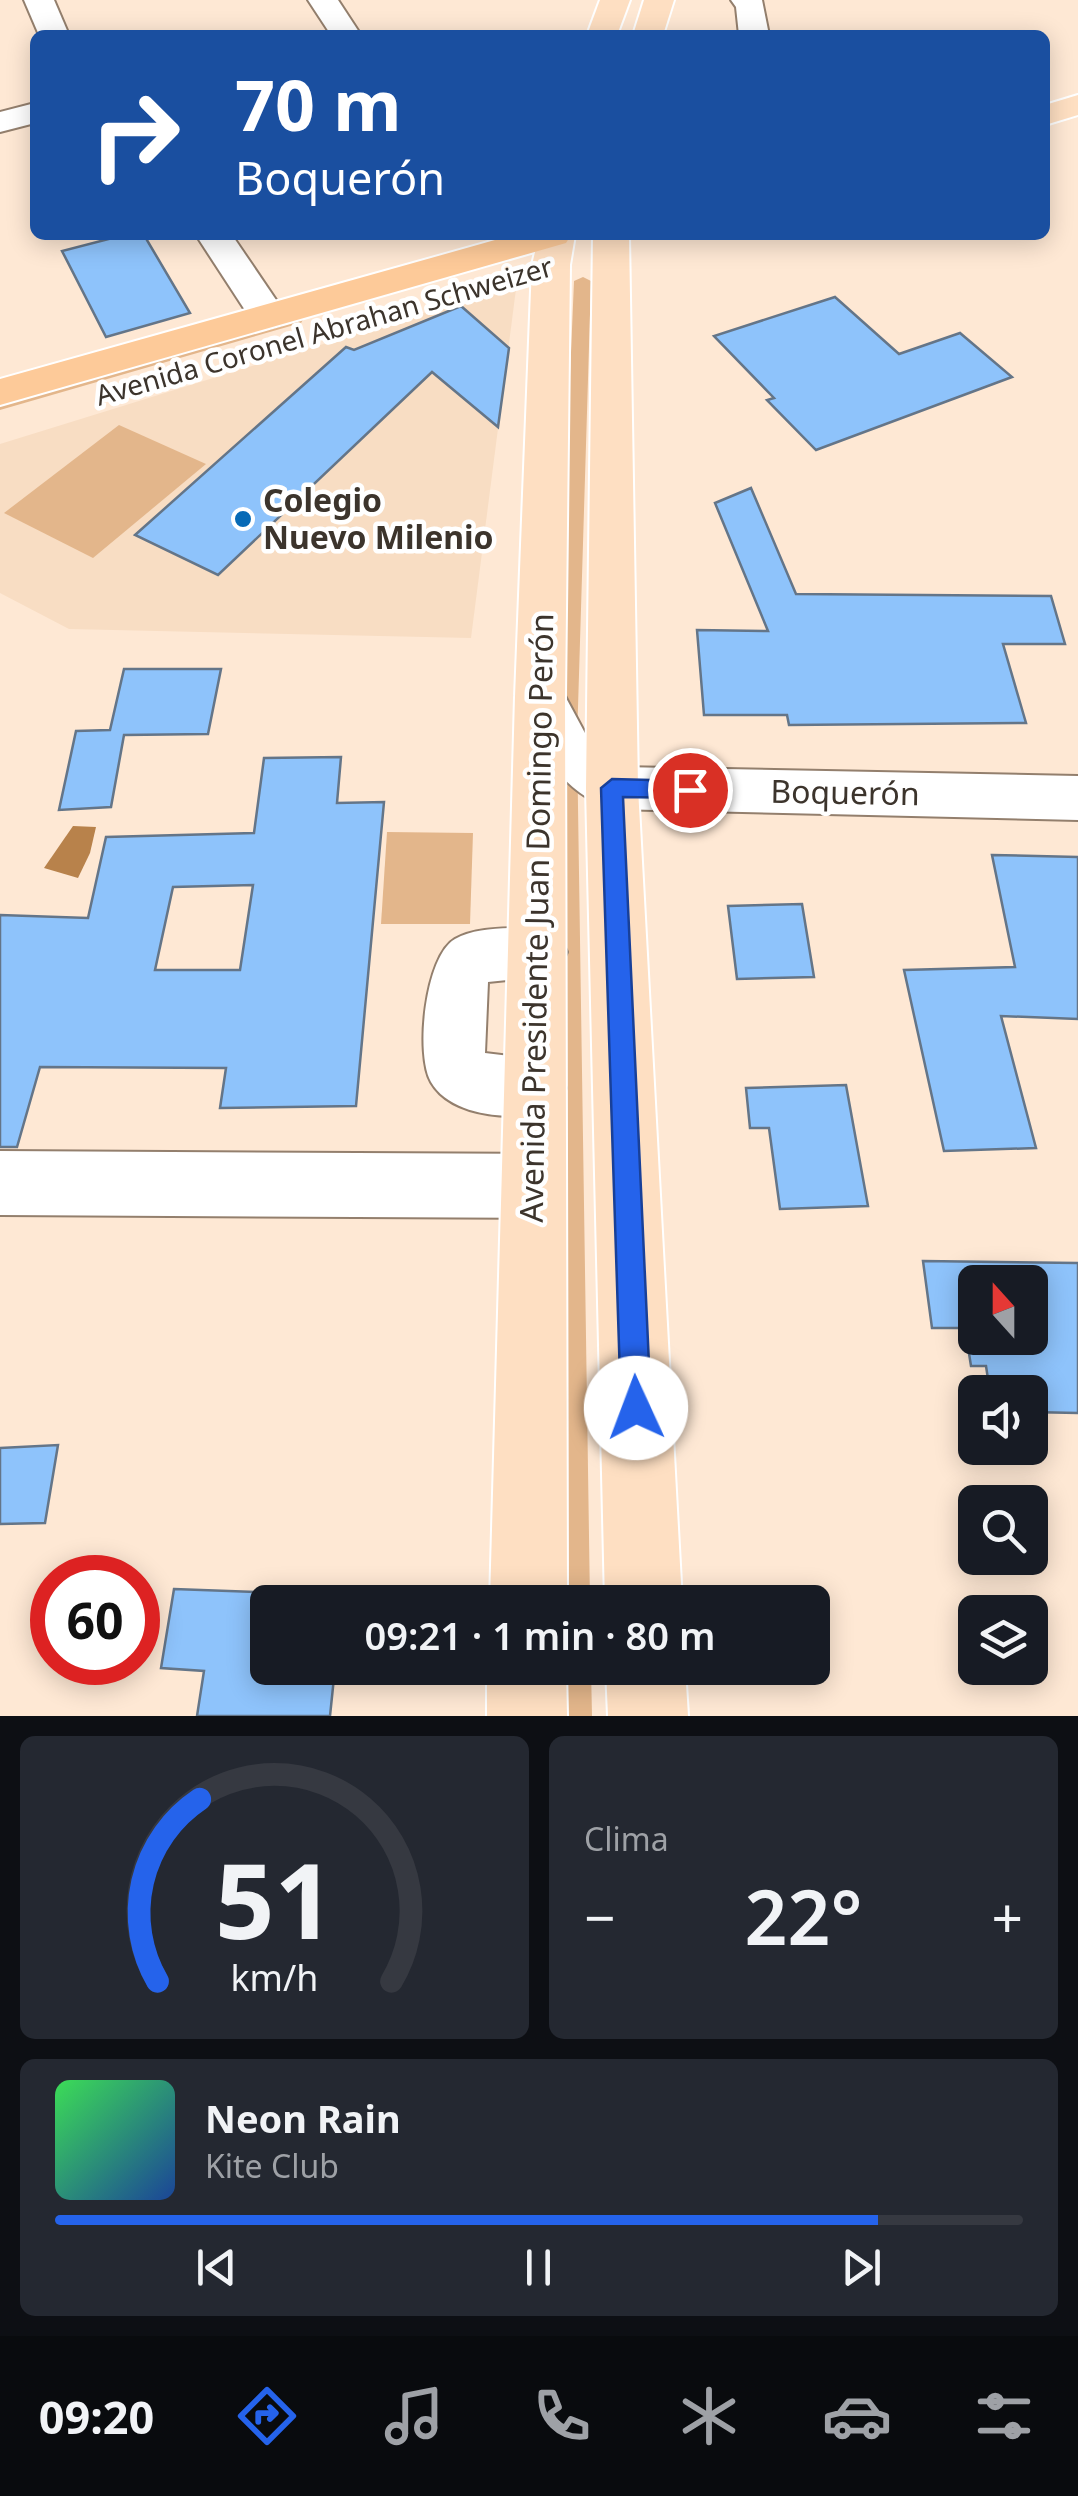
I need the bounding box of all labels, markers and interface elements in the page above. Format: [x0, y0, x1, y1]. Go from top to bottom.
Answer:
text: 70 m [235, 56, 402, 152]
icon: right [70, 70, 200, 200]
text: Boquerón [235, 147, 445, 208]
street label: Avenida Coronel Abrahan Schweizer [91, 246, 557, 414]
place label: Colegio Nuevo Milenio [263, 478, 494, 558]
marker: Colegio Nuevo Milenio [232, 508, 254, 530]
street label: Avenida Presidente Juan Domingo Perón [509, 613, 562, 1223]
pin [648, 748, 733, 833]
icon: arrive [663, 763, 718, 818]
street label: Boquerón [770, 769, 920, 814]
north arrow [958, 1265, 1048, 1355]
map controls [958, 1265, 1048, 1685]
position arrow [584, 1356, 688, 1460]
button: sound [958, 1375, 1048, 1465]
button: search [958, 1485, 1048, 1575]
speed limit sign: 60 [30, 1555, 160, 1685]
button: layers [958, 1595, 1048, 1685]
text: 09:21 · 1 min · 80 m [365, 1609, 715, 1661]
text: Clima [584, 1817, 669, 1860]
text: 51 [215, 1828, 334, 1969]
text: 22° [745, 1865, 862, 1967]
text: − [584, 1879, 615, 1954]
text: + [992, 1879, 1023, 1954]
text: km/h [231, 1953, 318, 2001]
text: Neon Rain [205, 2092, 401, 2144]
text: Kite Club [205, 2144, 339, 2187]
icon: previous [189, 2240, 244, 2295]
icon: pause [511, 2240, 566, 2295]
icon: next [834, 2240, 889, 2295]
icon: directions [232, 2381, 302, 2451]
icon: music [379, 2381, 449, 2451]
icon: phone [527, 2381, 597, 2451]
icon: climate [674, 2381, 744, 2451]
icon: car [822, 2381, 892, 2451]
icon: filters [969, 2381, 1039, 2451]
text: 09:20 [39, 2386, 154, 2447]

